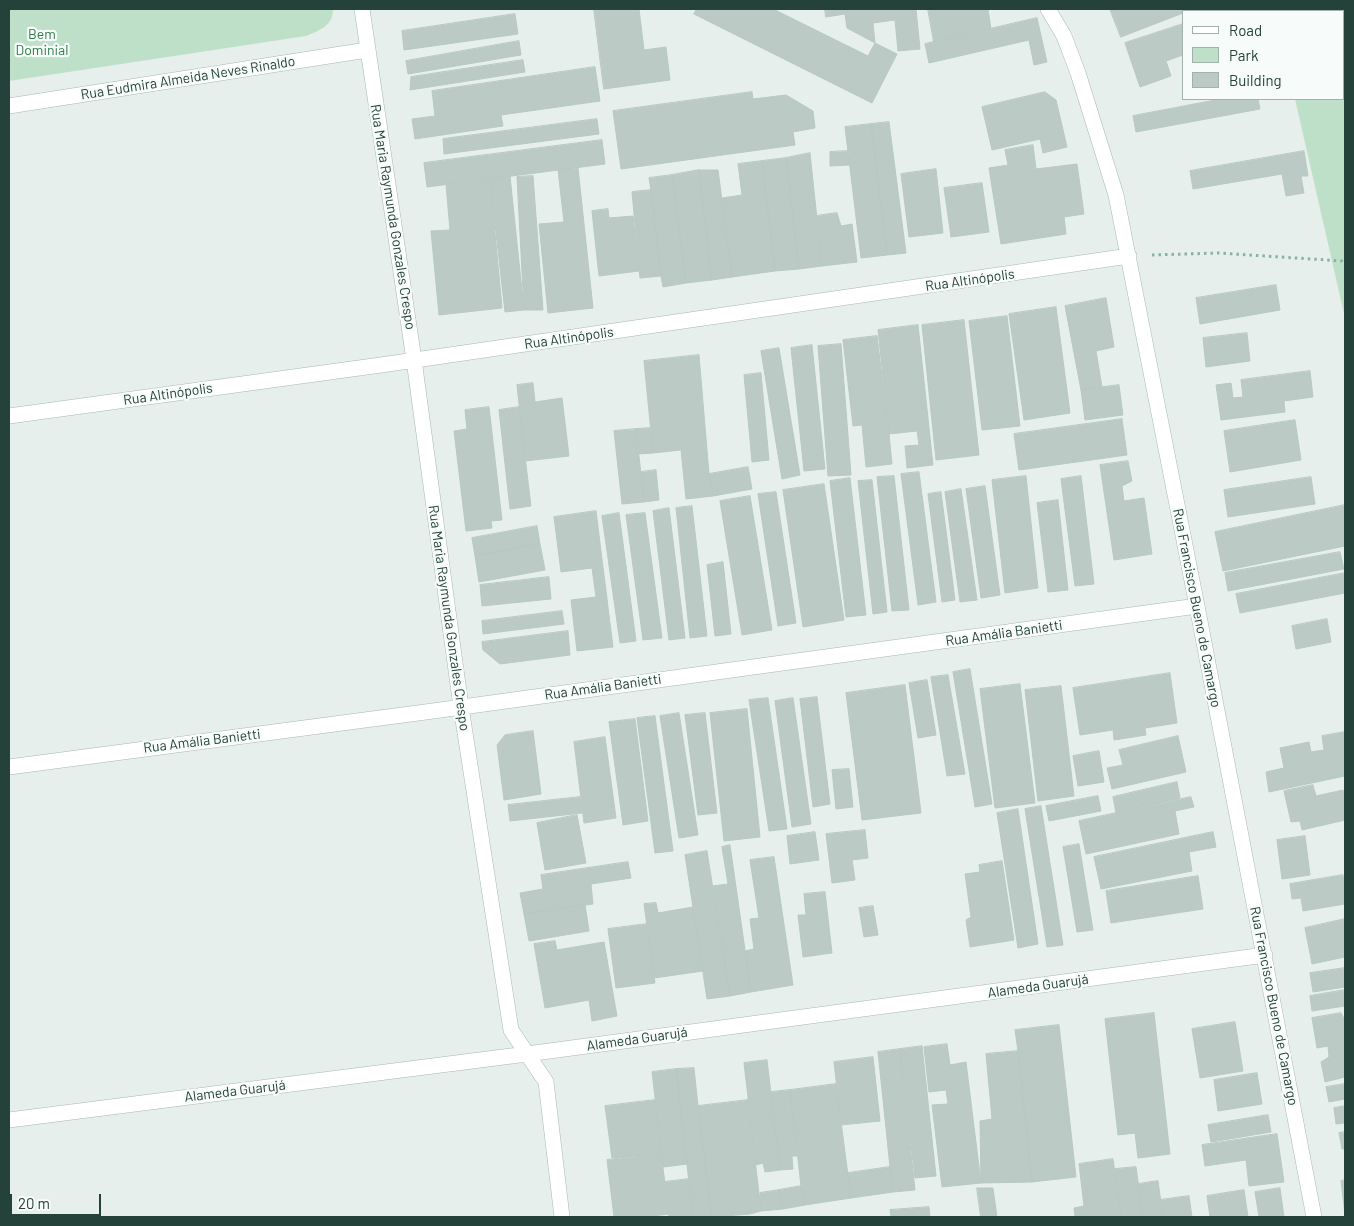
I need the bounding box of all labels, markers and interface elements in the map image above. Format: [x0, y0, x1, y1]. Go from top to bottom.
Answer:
legend [1182, 10, 1344, 100]
text: Road [1229, 21, 1262, 39]
park label: Bem Dominial [16, 26, 68, 58]
text: Park [1229, 46, 1258, 64]
street label: Rua Eudmira Almeida Neves Rinaldo [80, 53, 296, 103]
text: Building [1229, 71, 1282, 89]
street label: Rua Maria Raymunda Gonzales Crespo [367, 103, 419, 331]
street label: Rua Altinópolis [924, 265, 1016, 295]
street label: Rua Altinópolis [523, 323, 615, 353]
street label: Rua Altinópolis [122, 379, 214, 409]
street label: Rua Maria Raymunda Gonzales Crespo [425, 504, 473, 732]
street label: Rua Francisco Bueno de Camargo [1169, 507, 1225, 709]
street label: Rua Amália Banietti [944, 616, 1064, 650]
street label: Rua Amália Banietti [543, 670, 663, 704]
street label: Rua Amália Banietti [142, 725, 262, 757]
street label: Rua Francisco Bueno de Camargo [1246, 905, 1302, 1107]
street label: Alameda Guarujá [986, 971, 1090, 1001]
street label: Alameda Guarujá [585, 1024, 689, 1054]
street label: Alameda Guarujá [183, 1076, 287, 1106]
scale bar [12, 1184, 104, 1216]
text: 20 m [18, 1194, 50, 1212]

